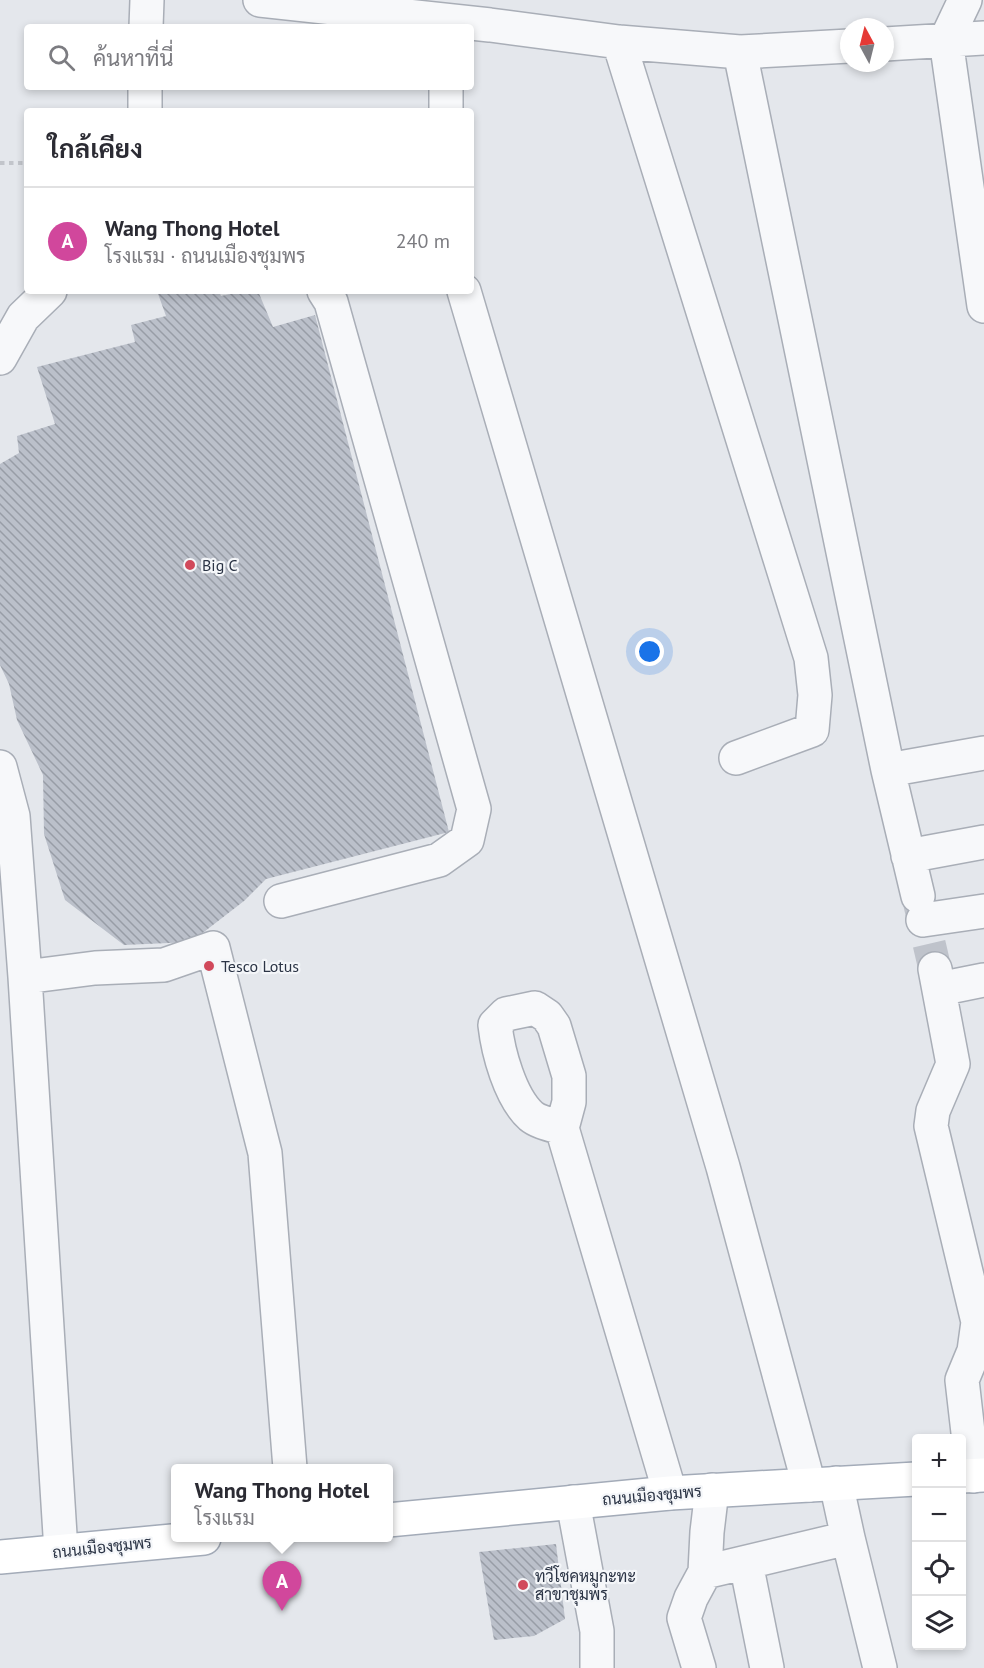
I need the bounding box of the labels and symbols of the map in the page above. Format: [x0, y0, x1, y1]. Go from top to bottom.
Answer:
north arrow [840, 18, 894, 72]
place label: Big C [202, 555, 238, 575]
marker: Big C [183, 558, 197, 572]
your location [635, 637, 664, 666]
place label: Tesco Lotus [221, 956, 299, 976]
marker: Tesco Lotus [202, 959, 216, 973]
street label: ถนนเมืองชุมพร [601, 1481, 703, 1511]
street label: ถนนเมืองชุมพร [51, 1532, 153, 1564]
pin: A [262, 1562, 302, 1611]
place label: ทวีโชคหมูกะทะ สาขาชุมพร [535, 1565, 636, 1606]
marker: ทวีโชคหมูกะทะ สาขาชุมพร [516, 1578, 530, 1592]

